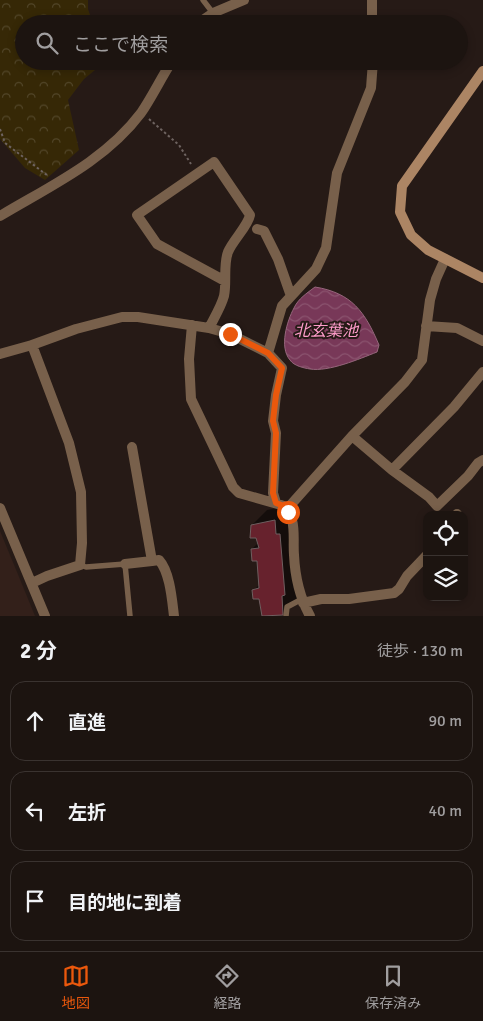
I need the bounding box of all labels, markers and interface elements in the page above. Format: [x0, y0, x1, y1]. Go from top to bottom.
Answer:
search box [15, 15, 468, 70]
icon: search [33, 29, 61, 57]
text: ここで検索 [73, 33, 168, 57]
water label: 北玄葉池 [294, 321, 360, 341]
route end [219, 323, 242, 346]
route start [277, 501, 300, 524]
map controls [423, 511, 468, 601]
button: locate [423, 511, 468, 556]
button: layers [423, 556, 468, 601]
text: 2 分 [20, 638, 57, 664]
text: 徒歩 · 130 m [377, 641, 463, 661]
icon: ahead [21, 707, 49, 735]
text: 直進 [68, 711, 106, 735]
text: 90 m [428, 711, 462, 731]
icon: left [21, 797, 49, 825]
text: 左折 [68, 801, 106, 825]
text: 40 m [428, 801, 462, 821]
icon: arrive [21, 887, 49, 915]
text: 目的地に到着 [68, 891, 182, 915]
tab: 地図 [62, 962, 90, 1012]
tab: 経路 [213, 962, 241, 1012]
tab: 保存済み [365, 962, 421, 1012]

